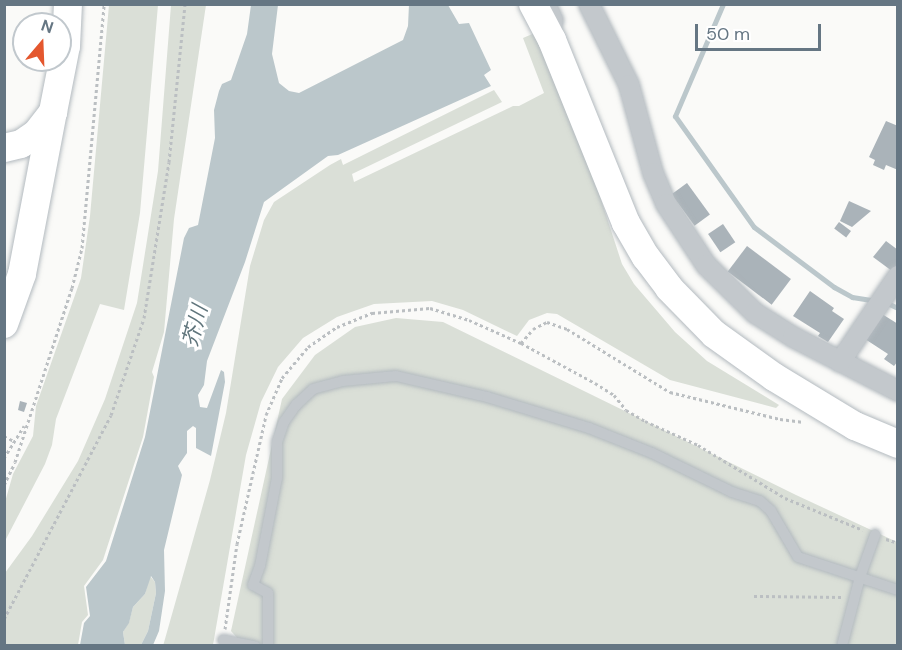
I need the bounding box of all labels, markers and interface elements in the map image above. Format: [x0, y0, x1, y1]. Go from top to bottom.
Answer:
north arrow [12, 12, 72, 72]
scale bar [698, 12, 824, 50]
text: N [38, 15, 56, 38]
text: 50 m [706, 22, 750, 46]
water label: 芥川 [177, 302, 213, 350]

